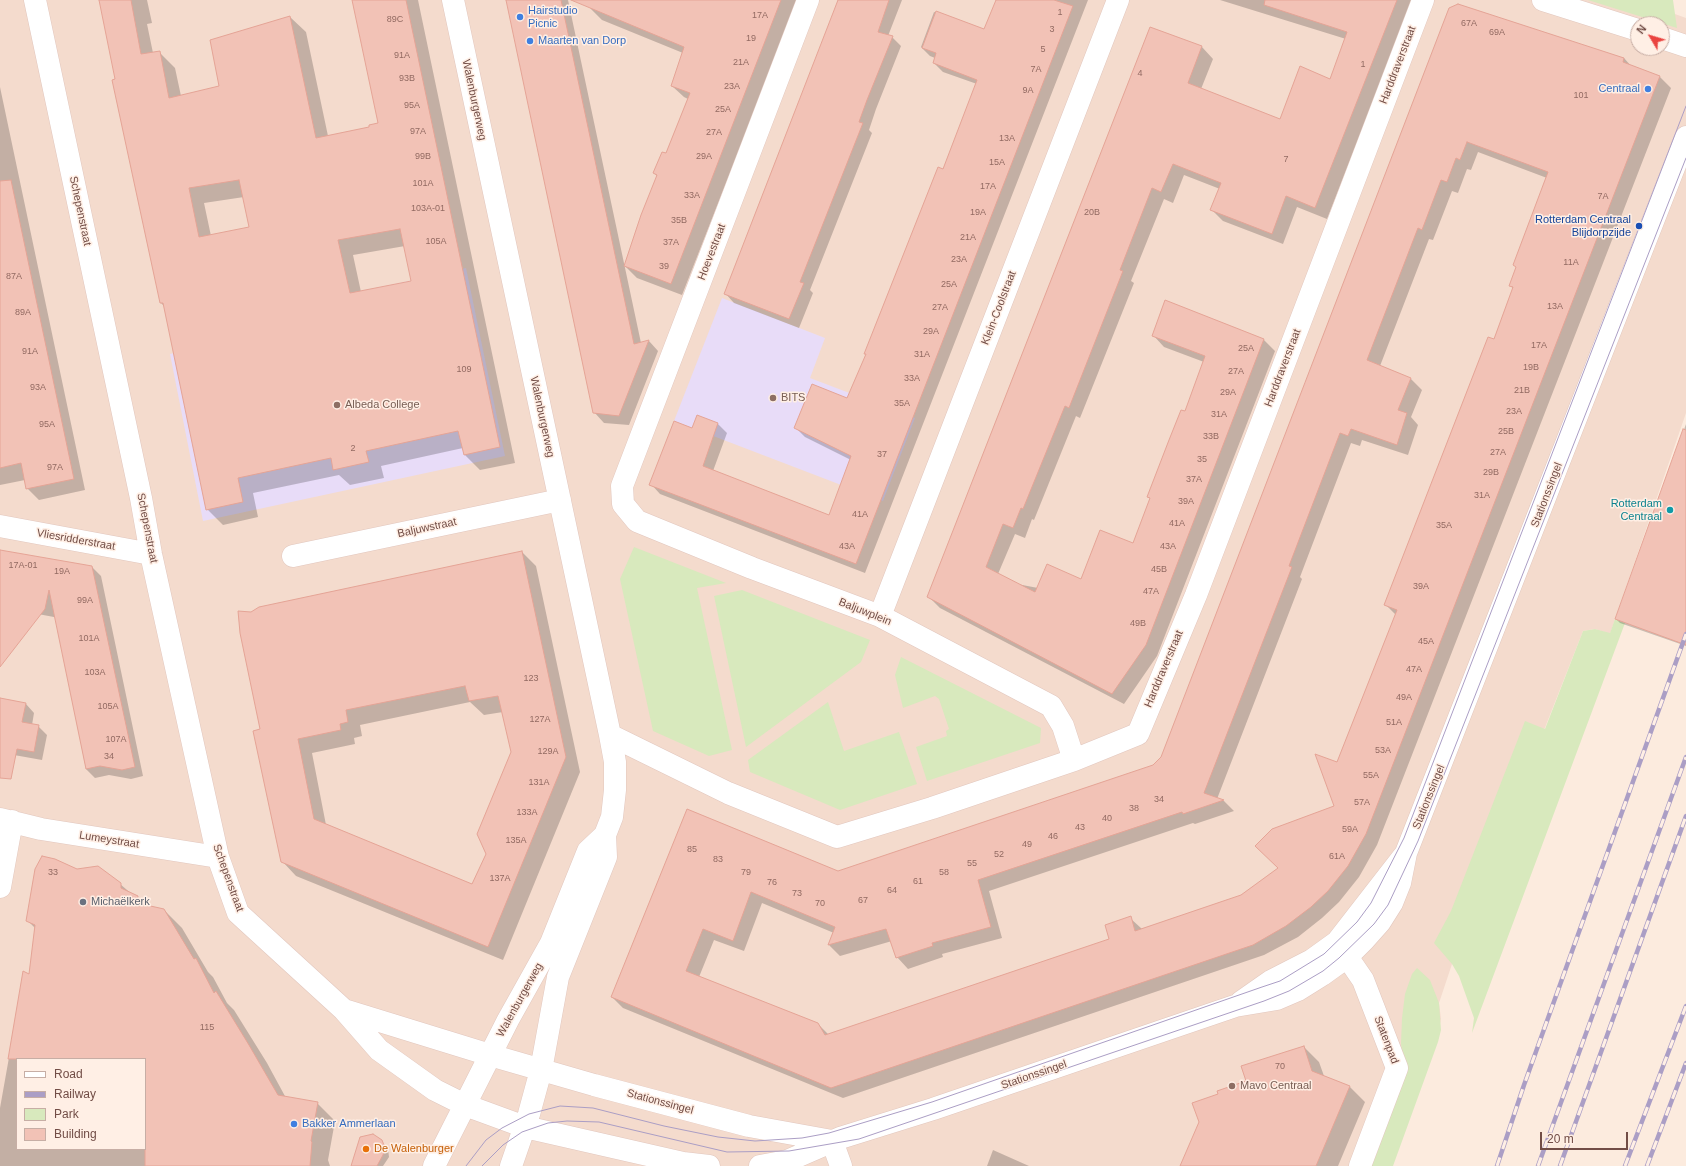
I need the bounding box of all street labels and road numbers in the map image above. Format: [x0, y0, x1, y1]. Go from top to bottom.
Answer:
street label: Harddraverstraat [1377, 24, 1419, 106]
street label: Walenburgerweg [459, 58, 489, 142]
street label: Schepenstraat [66, 175, 94, 247]
street label: Hoevestraat [695, 222, 729, 282]
street label: Klein-Coolstraat [979, 269, 1019, 347]
street label: Harddraverstraat [1262, 327, 1304, 409]
street label: Walenburgerweg [527, 375, 557, 459]
street label: Stationssingel [1529, 461, 1565, 529]
street label: Schepenstraat [134, 492, 160, 564]
street label: Baljuwstraat [396, 515, 458, 541]
street label: Vliesridderstraat [36, 527, 116, 553]
street label: Baljuwplein [837, 595, 893, 629]
street label: Harddraverstraat [1142, 628, 1186, 710]
street label: Stationssingel [1410, 763, 1448, 831]
street label: Lumeystraat [78, 829, 140, 851]
street label: Schepenstraat [210, 842, 246, 914]
street label: Walenburgerweg [494, 961, 546, 1039]
street label: Statenpad [1371, 1014, 1401, 1066]
street label: Stationssingel [999, 1058, 1069, 1092]
street label: Stationssingel [625, 1087, 695, 1117]

